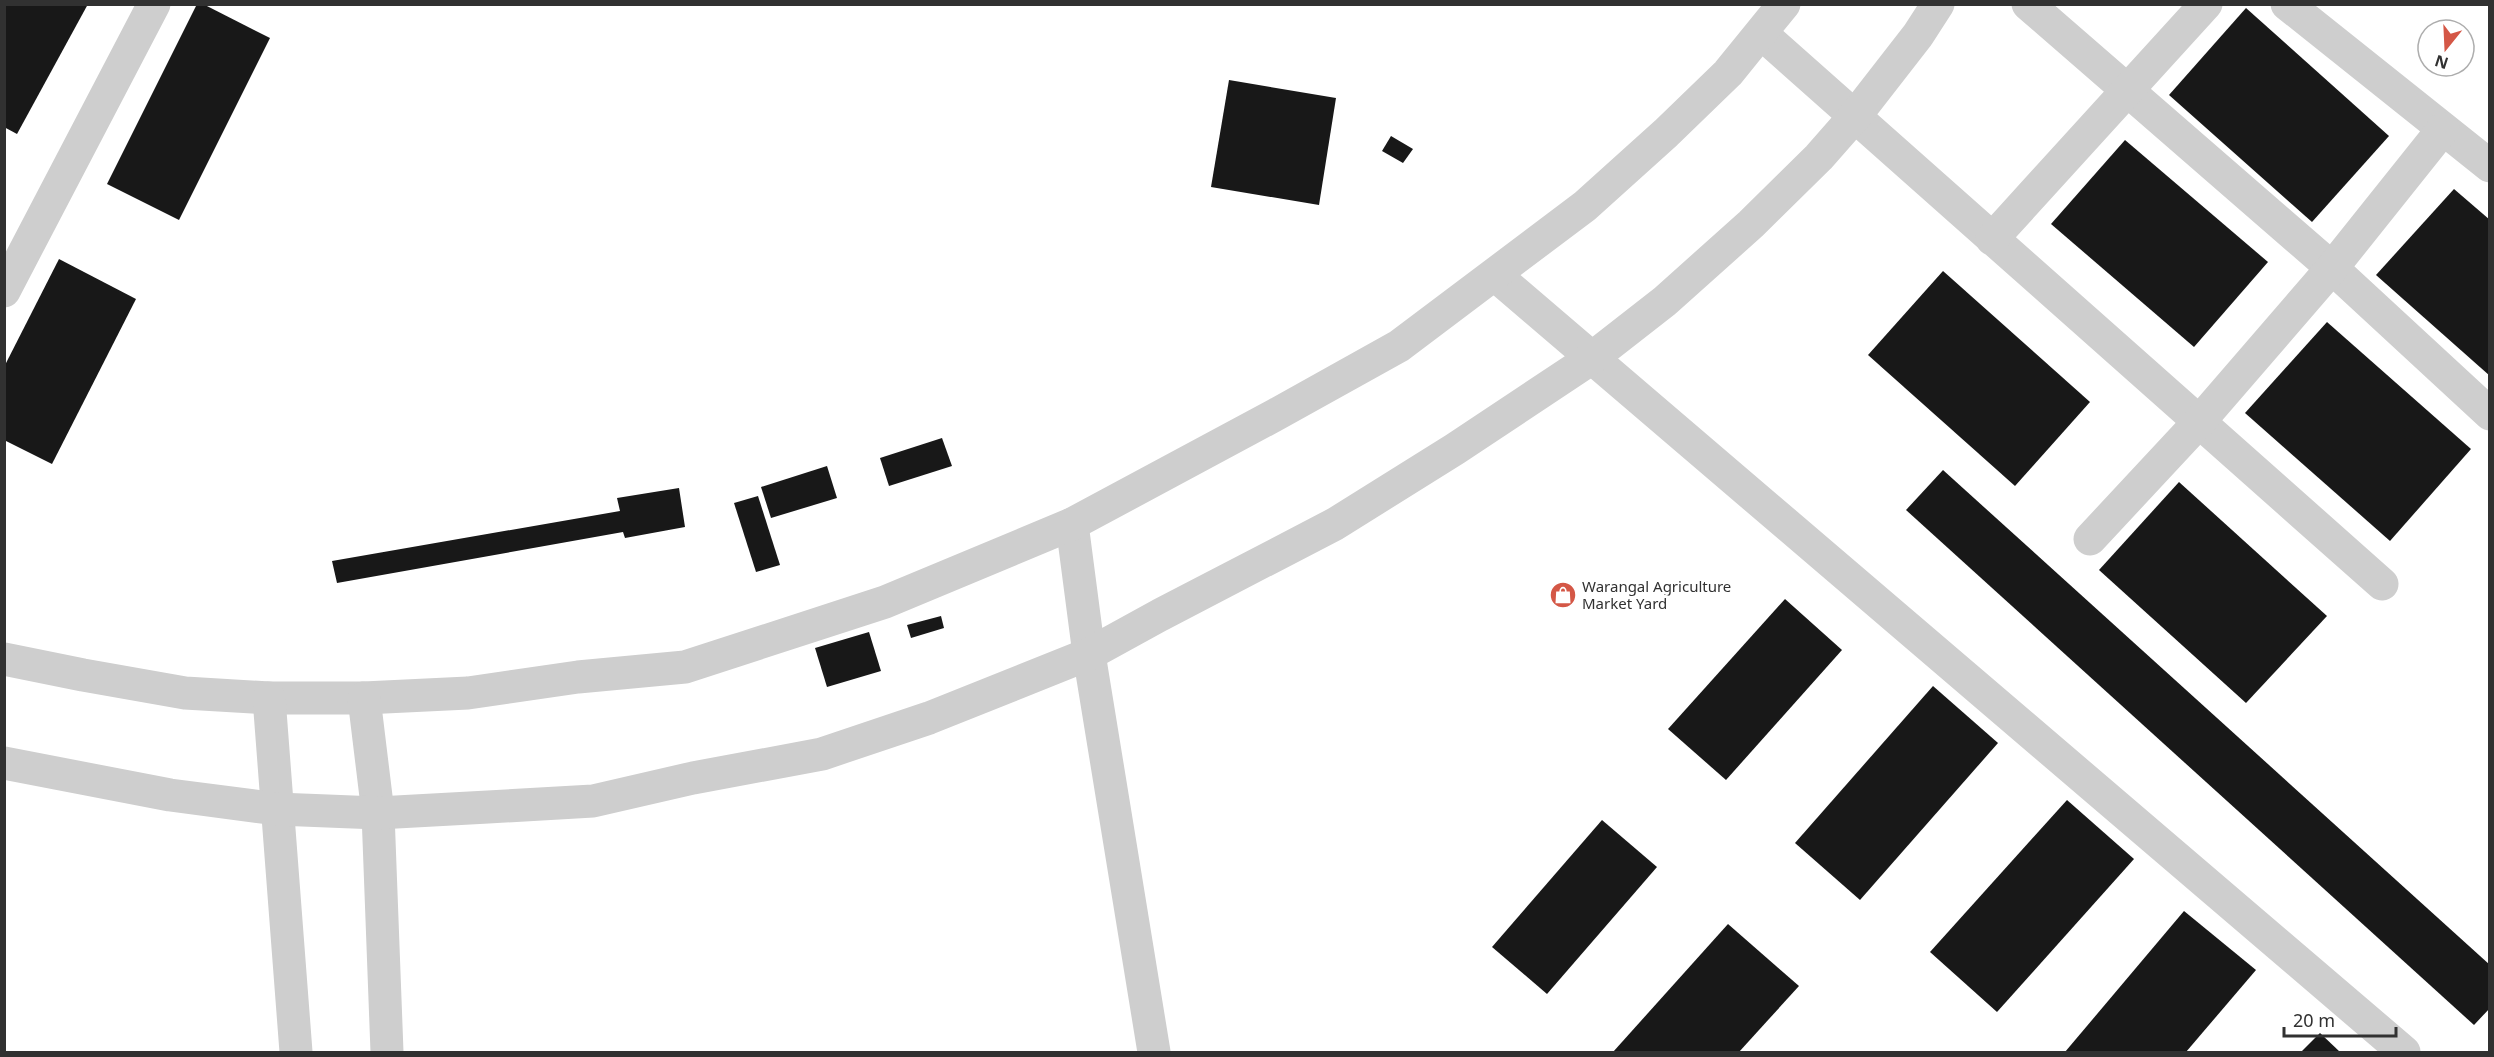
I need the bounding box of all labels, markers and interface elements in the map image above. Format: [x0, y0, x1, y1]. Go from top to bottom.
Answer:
north arrow [2416, 18, 2476, 78]
text: N [2432, 50, 2451, 75]
place label: Warangal Agriculture Market Yard [1582, 576, 1731, 613]
shop icon: Warangal Agriculture Market Yard [1548, 580, 1578, 610]
scale bar [2284, 1000, 2396, 1038]
text: 20 m [2293, 1008, 2335, 1032]

